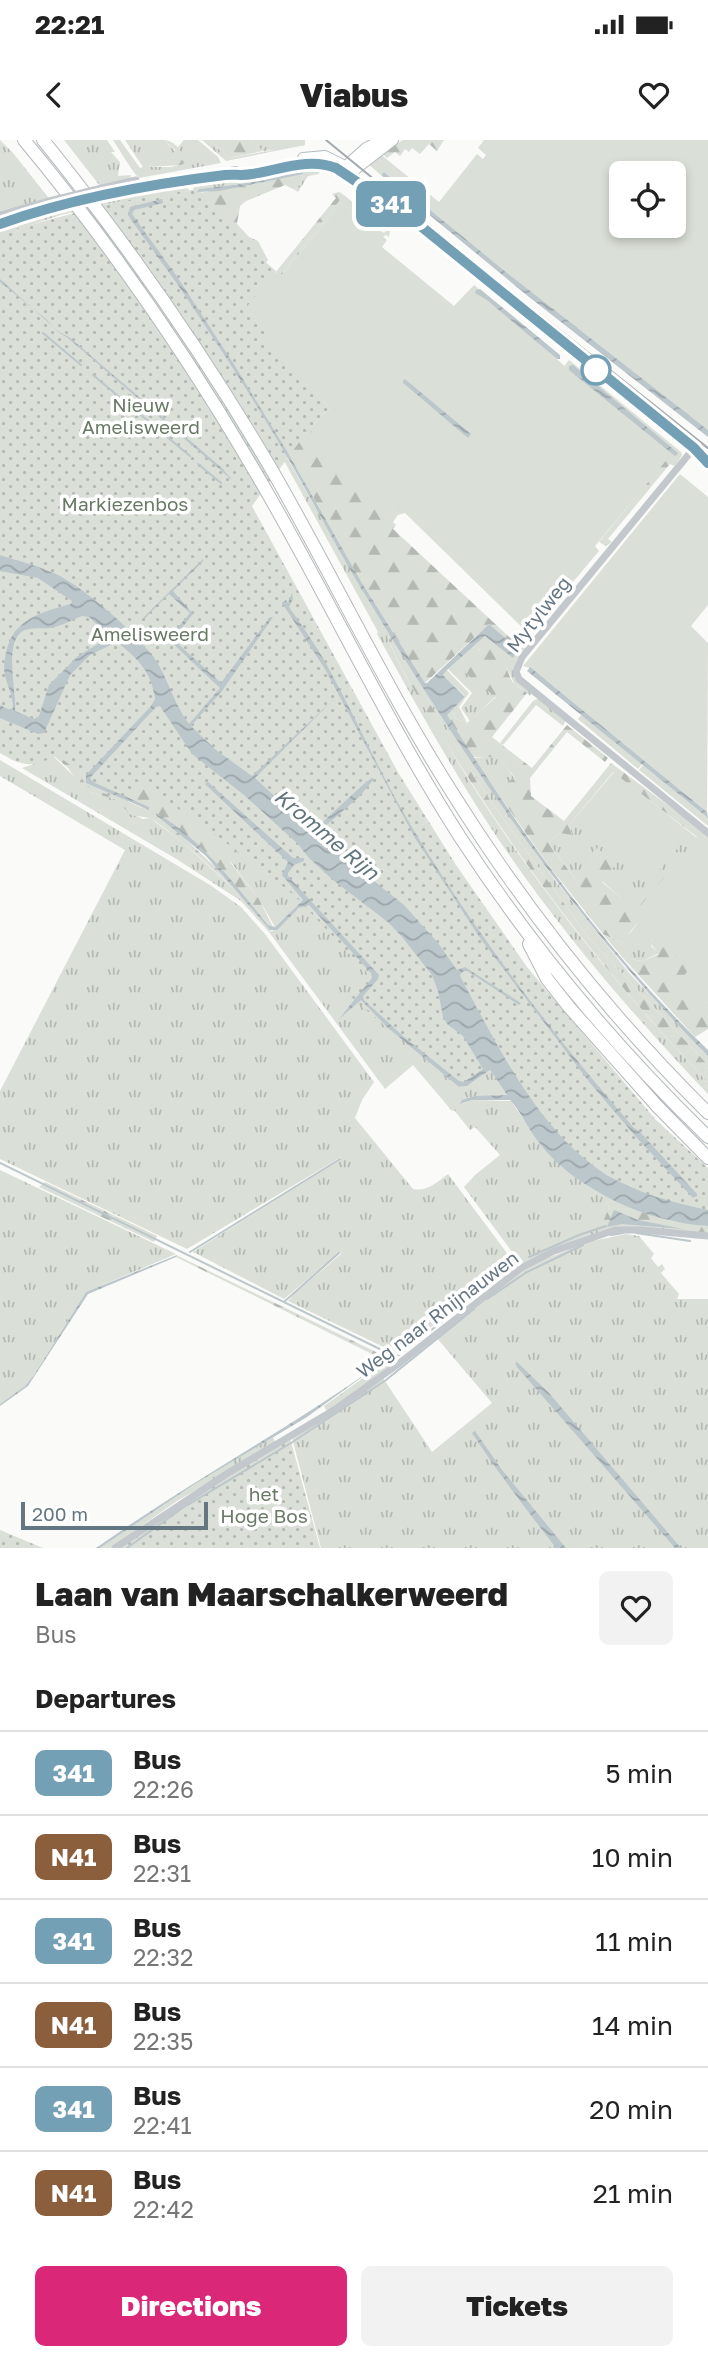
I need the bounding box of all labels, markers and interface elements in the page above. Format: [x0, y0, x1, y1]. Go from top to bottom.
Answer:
text: 22:21 [35, 9, 104, 40]
icon: back [35, 76, 73, 114]
text: Viabus [300, 76, 408, 114]
icon: heart [635, 76, 673, 114]
map controls [609, 161, 686, 238]
button: locate [609, 161, 686, 238]
line badge: 341 [351, 181, 431, 227]
text: 341 [370, 189, 412, 218]
unlabelled marker [581, 355, 611, 385]
park label: Nieuw Amelisweerd [82, 393, 200, 438]
park label: Markiezenbos [62, 492, 188, 515]
street label: Mytylweg [501, 571, 575, 657]
park label: Amelisweerd [91, 622, 209, 645]
water label: Kromme Rijn [270, 783, 385, 886]
street label: Weg naar Rhijnauwen [351, 1246, 523, 1382]
park label: het Hoge Bos [220, 1482, 308, 1527]
scale bar [21, 1499, 208, 1531]
text: 200 m [32, 1502, 88, 1525]
button: heart [599, 1571, 673, 1645]
text: Laan van Maarschalkerweerd [35, 1574, 508, 1613]
text: Bus [35, 1620, 77, 1648]
text: Departures [35, 1683, 176, 1714]
text: Bus [133, 1744, 181, 1775]
text: 341 [53, 1758, 95, 1787]
text: 5 min [605, 1758, 673, 1789]
text: 22:26 [133, 1775, 194, 1803]
text: Bus [133, 1828, 181, 1859]
text: N41 [51, 1842, 96, 1871]
text: 10 min [592, 1842, 673, 1873]
text: 22:31 [133, 1859, 191, 1887]
text: Bus [133, 1912, 181, 1943]
text: 341 [53, 1926, 95, 1955]
text: 11 min [595, 1926, 673, 1957]
text: 22:32 [133, 1943, 193, 1971]
text: Bus [133, 1996, 181, 2027]
text: N41 [51, 2010, 96, 2039]
text: 14 min [592, 2010, 673, 2041]
text: 22:35 [133, 2027, 193, 2055]
text: Bus [133, 2080, 181, 2111]
text: 341 [53, 2094, 95, 2123]
text: 20 min [589, 2094, 673, 2125]
text: 22:41 [133, 2111, 192, 2139]
text: Bus [133, 2164, 181, 2195]
text: N41 [51, 2178, 96, 2207]
text: 21 min [593, 2178, 673, 2209]
text: 22:42 [133, 2195, 194, 2223]
button: Directions [35, 2266, 347, 2346]
button: Tickets [361, 2266, 673, 2346]

